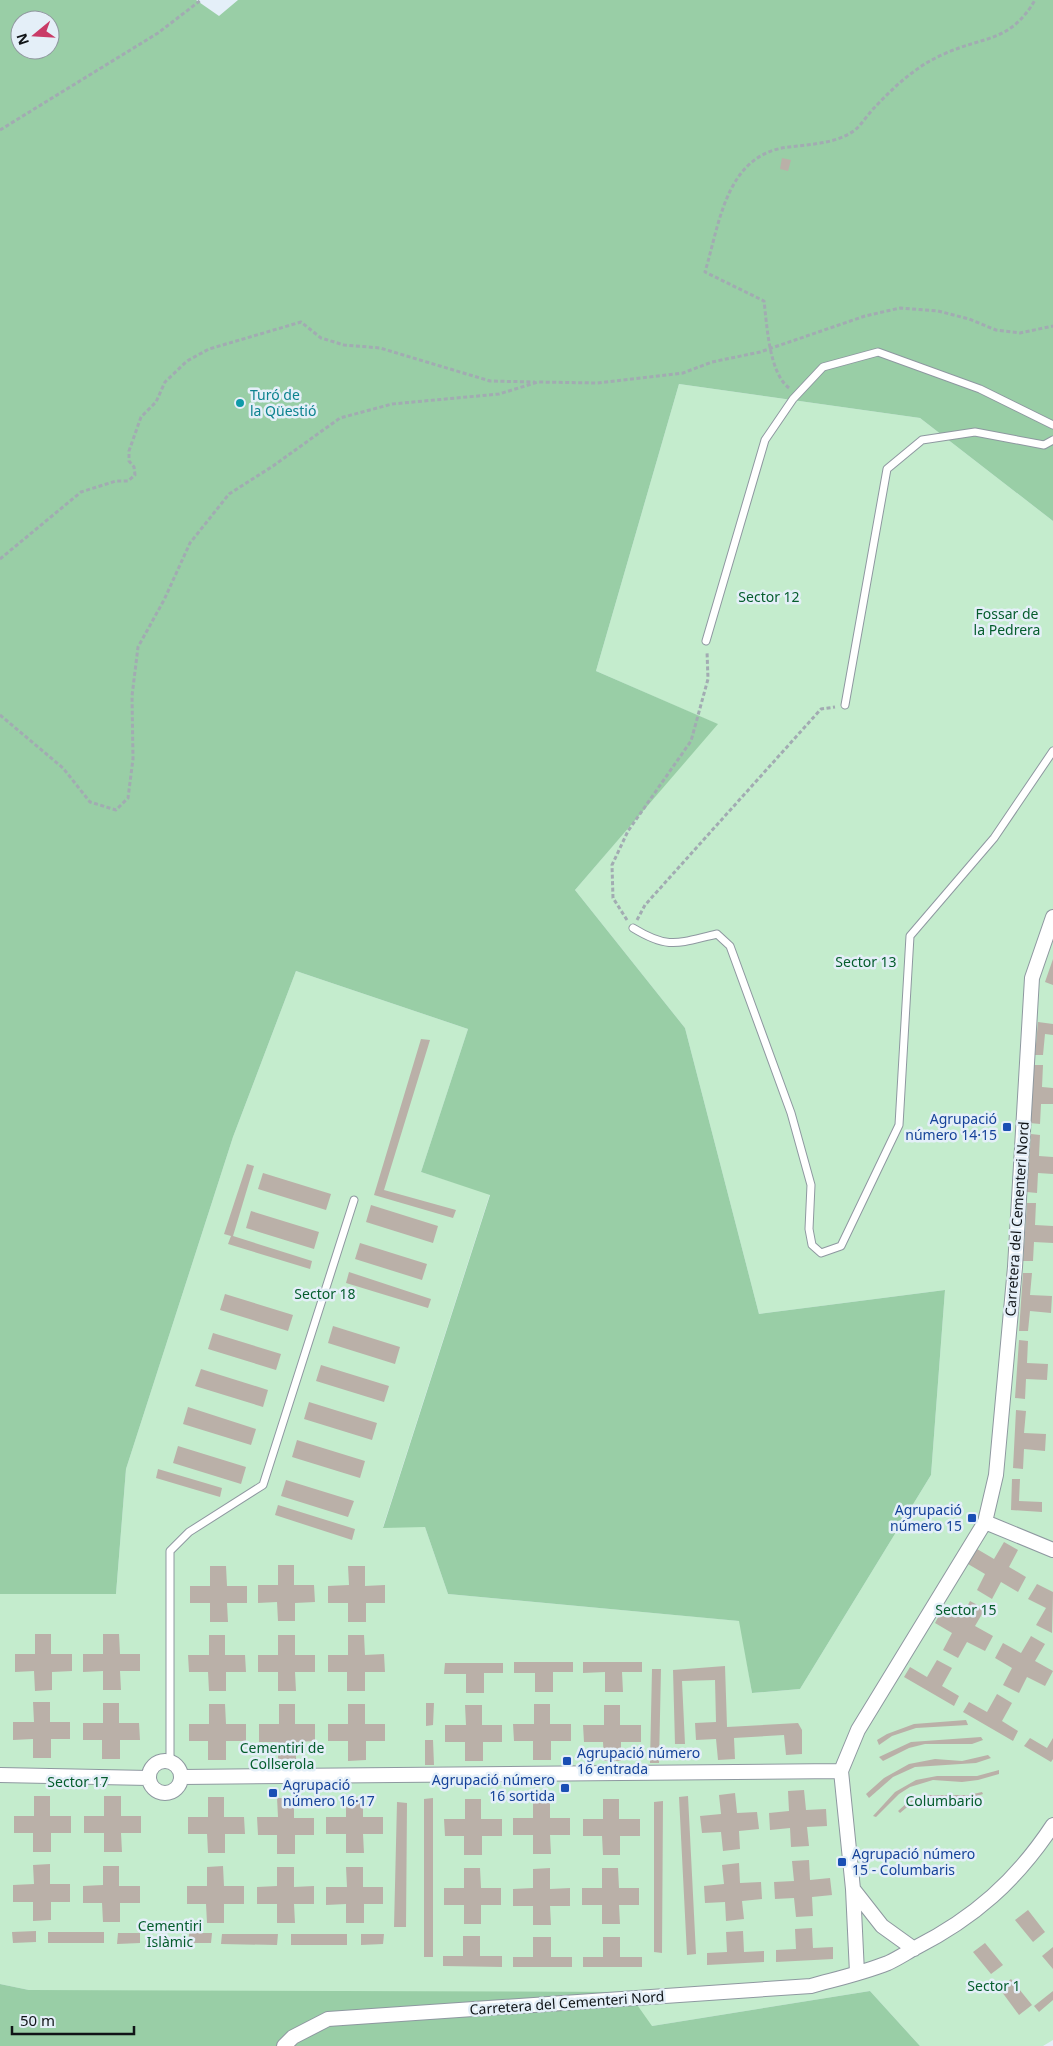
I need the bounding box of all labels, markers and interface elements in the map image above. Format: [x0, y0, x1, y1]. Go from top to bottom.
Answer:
north arrow [10, 10, 60, 60]
text: N [11, 31, 33, 48]
place label: Turó de la Qüestió [250, 385, 316, 420]
marker: Turó de la Qüestió [234, 397, 246, 409]
park label: Sector 12 [738, 587, 800, 606]
park label: Fossar de la Pedrera [974, 604, 1040, 639]
park label: Sector 13 [835, 952, 897, 971]
place label: Agrupació número 14·15 [905, 1109, 997, 1144]
street label: Carretera del Cementeri Nord [1000, 1121, 1033, 1317]
marker: Agrupació número 14·15 [1001, 1121, 1013, 1133]
park label: Sector 18 [294, 1284, 356, 1303]
place label: Agrupació número 15 [890, 1500, 962, 1535]
marker: Agrupació número 15 [966, 1512, 978, 1524]
park label: Sector 15 [935, 1600, 997, 1619]
park label: Cementiri de Collserola [240, 1738, 324, 1773]
place label: Agrupació número 16 entrada [577, 1743, 700, 1778]
marker: Agrupació número 16 entrada [561, 1755, 573, 1767]
place label: Agrupació número 16 sortida [432, 1770, 555, 1805]
park label: Sector 17 [47, 1772, 109, 1791]
place label: Agrupació número 16·17 [283, 1775, 375, 1810]
marker: Agrupació número 16 sortida [559, 1782, 571, 1794]
marker: Agrupació número 16·17 [267, 1787, 279, 1799]
park label: Columbario [906, 1791, 983, 1810]
place label: Agrupació número 15 - Columbaris [852, 1844, 975, 1879]
marker: Agrupació número 15 - Columbaris [836, 1856, 848, 1868]
park label: Cementiri Islàmic [138, 1916, 202, 1951]
park label: Sector 1 [967, 1976, 1021, 1995]
street label: Carretera del Cementeri Nord [469, 1986, 665, 2019]
scale bar [12, 2004, 135, 2036]
text: 50 m [20, 2010, 55, 2030]

